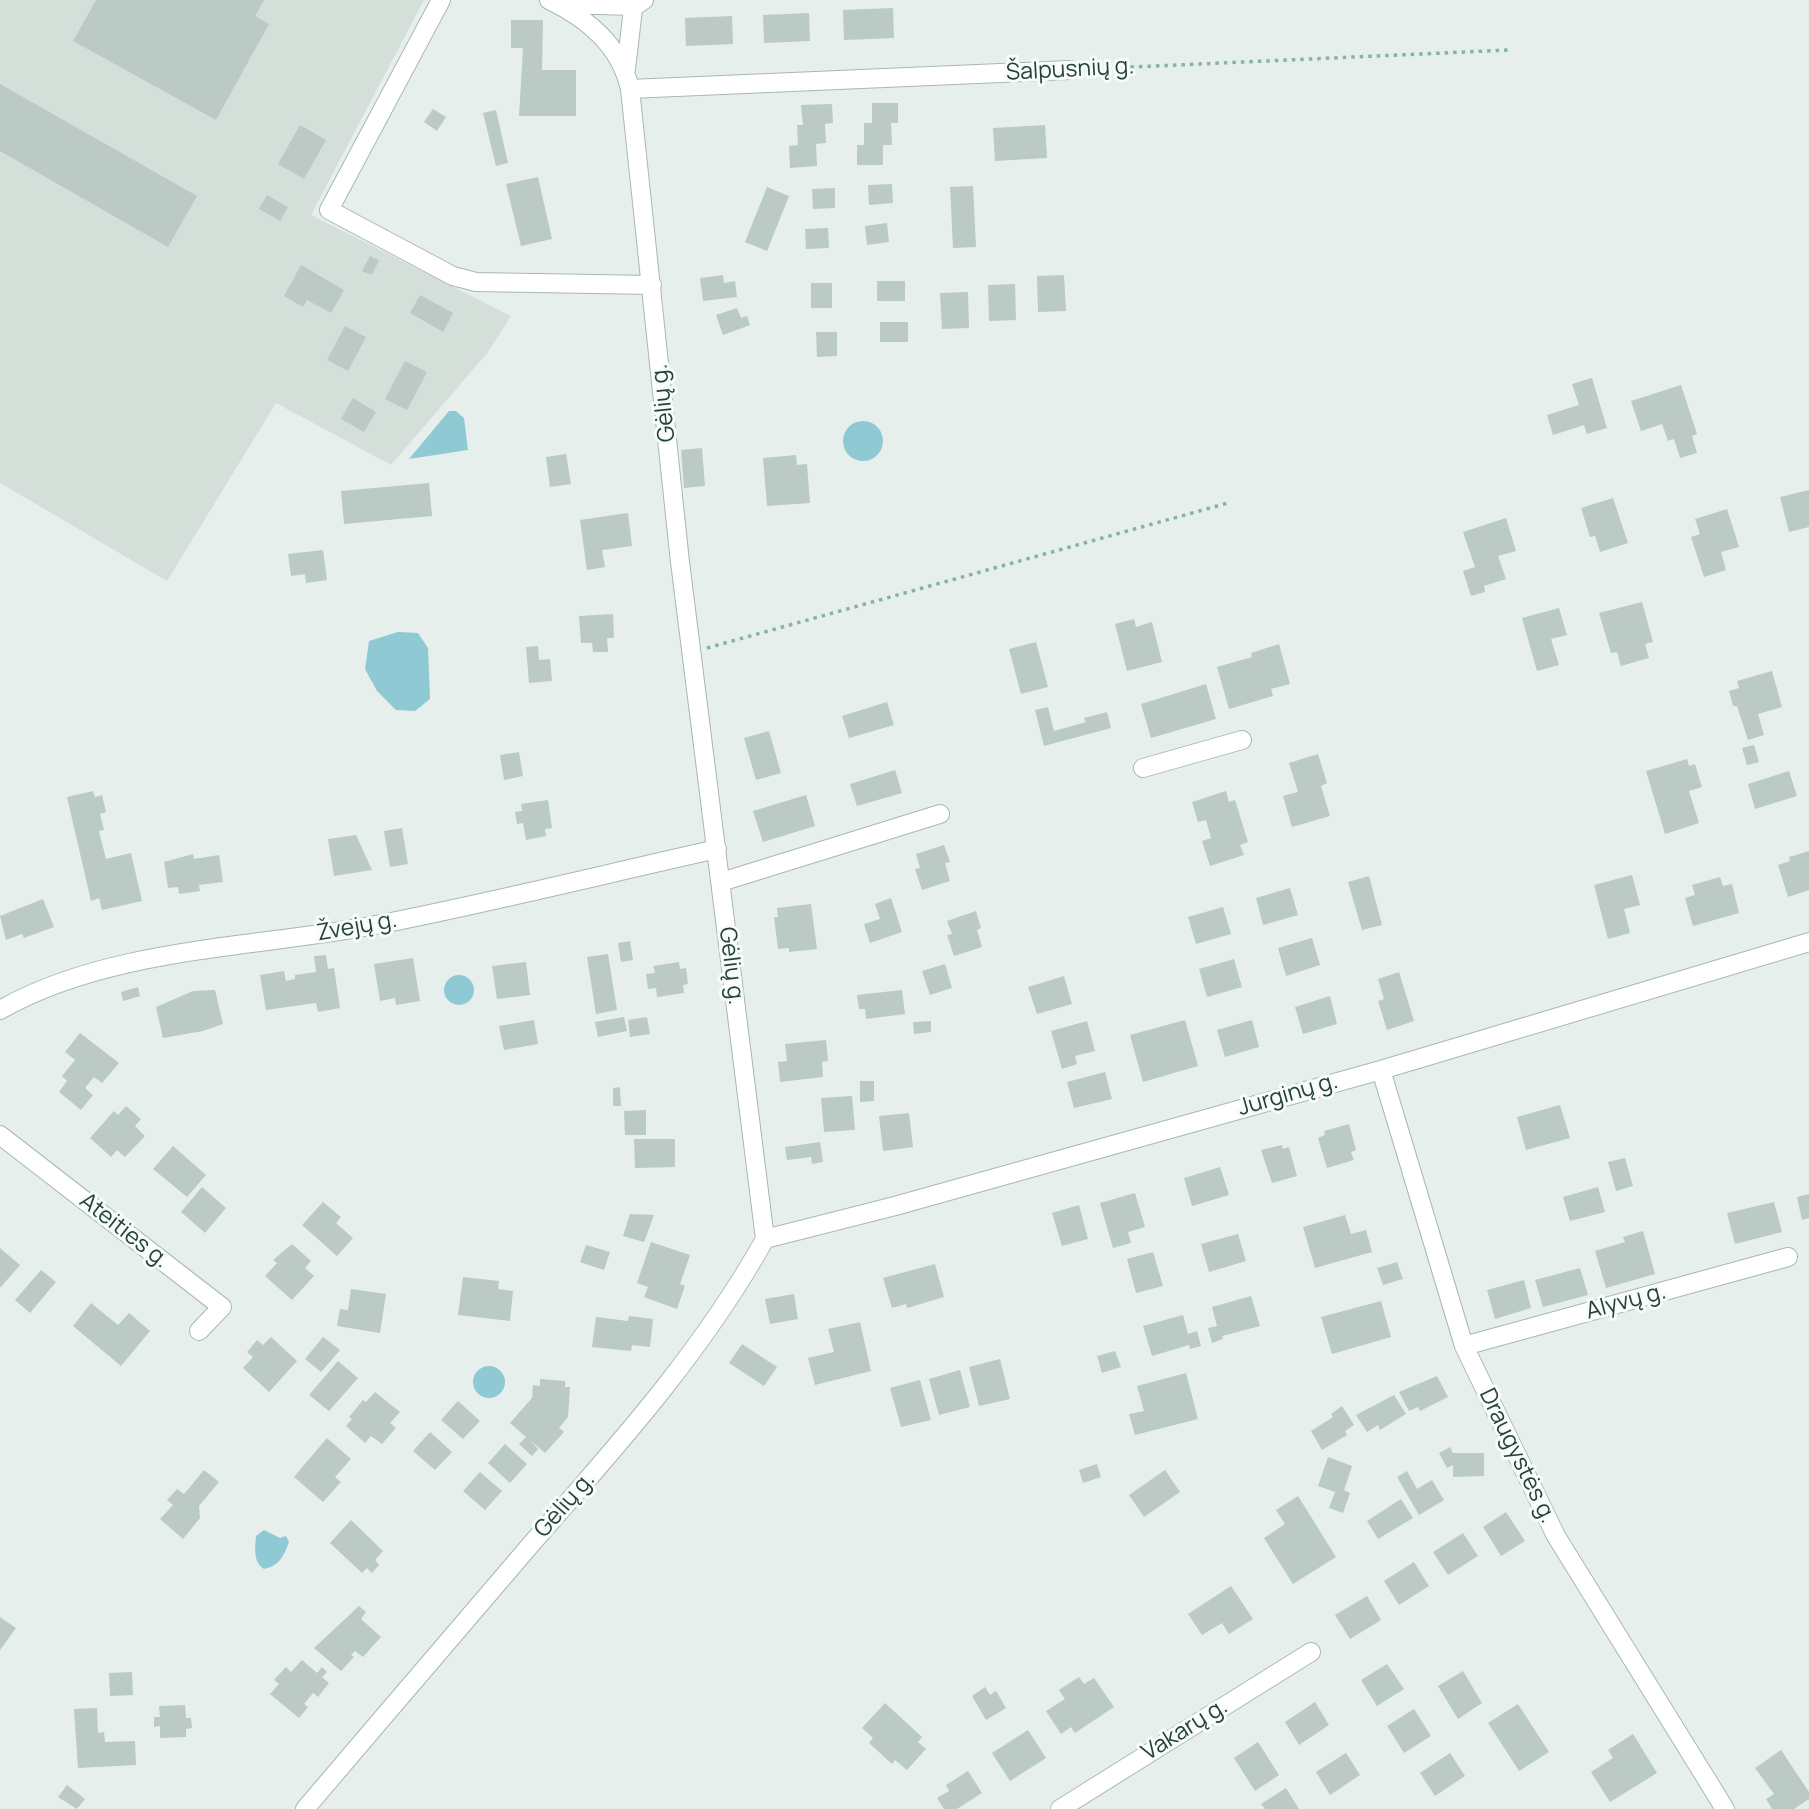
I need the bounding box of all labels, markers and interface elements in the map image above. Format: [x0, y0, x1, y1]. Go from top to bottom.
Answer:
street label: Šalpusnių g. [1005, 53, 1135, 87]
street label: Gėlių g. [646, 363, 682, 443]
street label: Žvejų g. [315, 906, 399, 948]
street label: Gėlių g. [713, 926, 749, 1006]
street label: Jurginų g. [1235, 1068, 1341, 1122]
street label: Ateities g. [74, 1188, 174, 1274]
street label: Alyvų g. [1583, 1278, 1669, 1326]
street label: Draugystės g. [1473, 1384, 1561, 1528]
street label: Gėlių g. [529, 1466, 601, 1544]
street label: Vakarų g. [1137, 1693, 1233, 1767]

